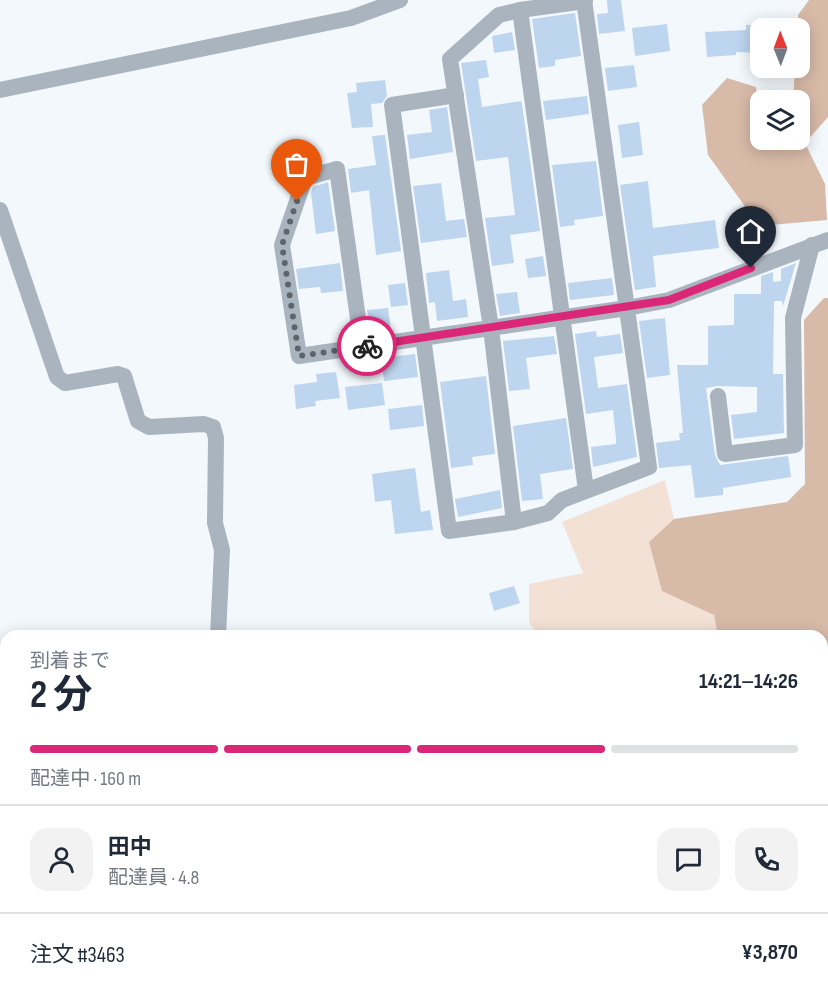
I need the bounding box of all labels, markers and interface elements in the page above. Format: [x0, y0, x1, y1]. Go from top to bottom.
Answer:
north arrow [750, 18, 810, 78]
map controls [750, 18, 810, 150]
button: layers [750, 90, 810, 150]
pin [271, 139, 322, 201]
icon: bag [280, 148, 313, 181]
pin [725, 206, 776, 268]
icon: home [734, 215, 767, 248]
courier [337, 316, 397, 376]
icon: bike [351, 330, 384, 363]
text: 到着まで [30, 649, 110, 673]
text: 14:21–14:26 [699, 668, 798, 695]
text: 2 分 [30, 672, 92, 719]
text: 配達中 · 160 m [30, 767, 141, 791]
button: person [30, 828, 93, 891]
button: chat [657, 828, 720, 891]
button: phone [735, 828, 798, 891]
text: 田中 [108, 834, 152, 861]
text: 配達員 · 4.8 [108, 866, 199, 890]
text: ¥3,870 [741, 939, 798, 966]
text: 注文 #3463 [30, 942, 125, 969]

